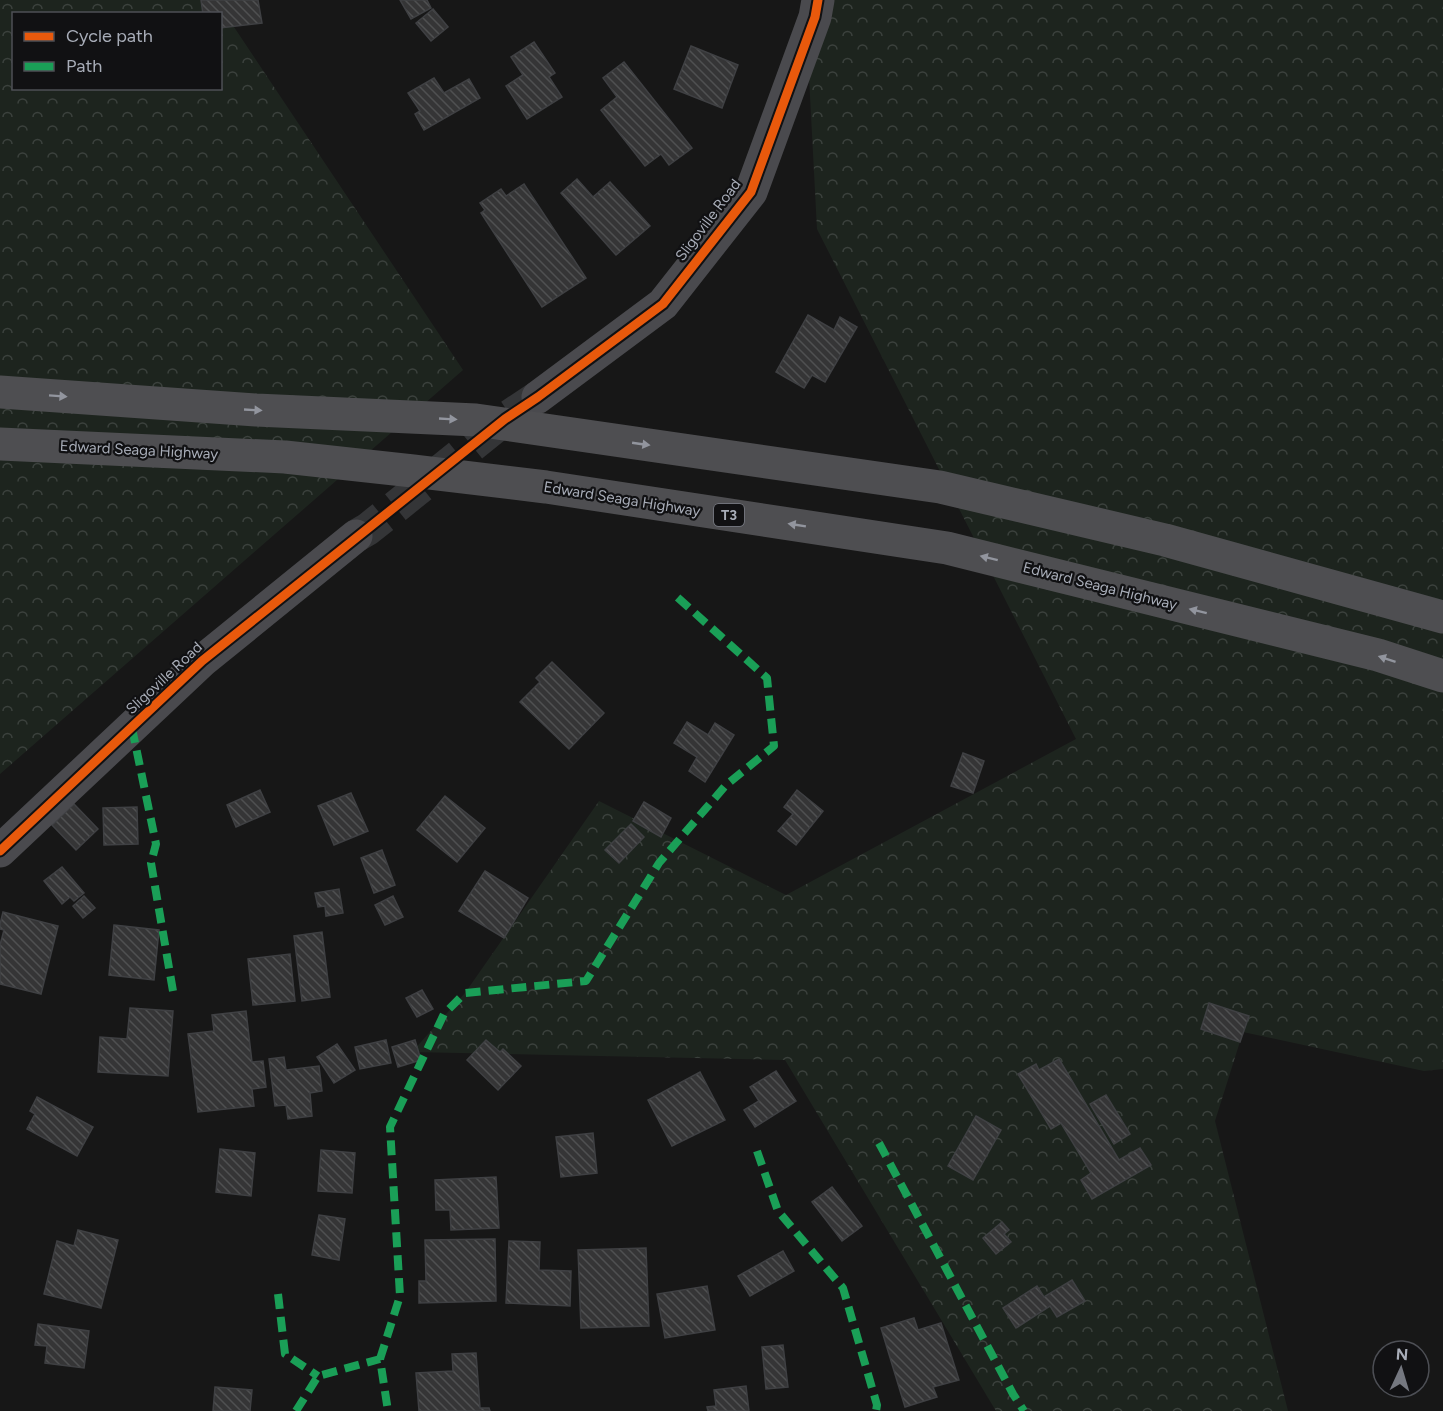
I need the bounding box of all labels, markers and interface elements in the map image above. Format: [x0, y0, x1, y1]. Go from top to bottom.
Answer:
legend [12, 12, 222, 90]
text: Cycle path [66, 25, 153, 47]
text: Path [66, 55, 102, 77]
street label: Sligoville Road [671, 176, 745, 264]
one-way arrow [49, 392, 68, 401]
one-way arrow [243, 405, 262, 414]
one-way arrow [438, 414, 457, 423]
street label: Edward Seaga Highway [59, 437, 219, 463]
one-way arrow [632, 440, 651, 449]
street label: Edward Seaga Highway [542, 478, 702, 520]
road number: T3 [714, 504, 744, 526]
one-way arrow [787, 520, 806, 529]
one-way arrow [980, 553, 998, 563]
street label: Edward Seaga Highway [1021, 558, 1179, 614]
one-way arrow [1189, 605, 1207, 615]
street label: Sligoville Road [122, 638, 206, 718]
one-way arrow [1378, 653, 1396, 663]
north arrow [1371, 1339, 1431, 1399]
text: N [1395, 1345, 1409, 1364]

